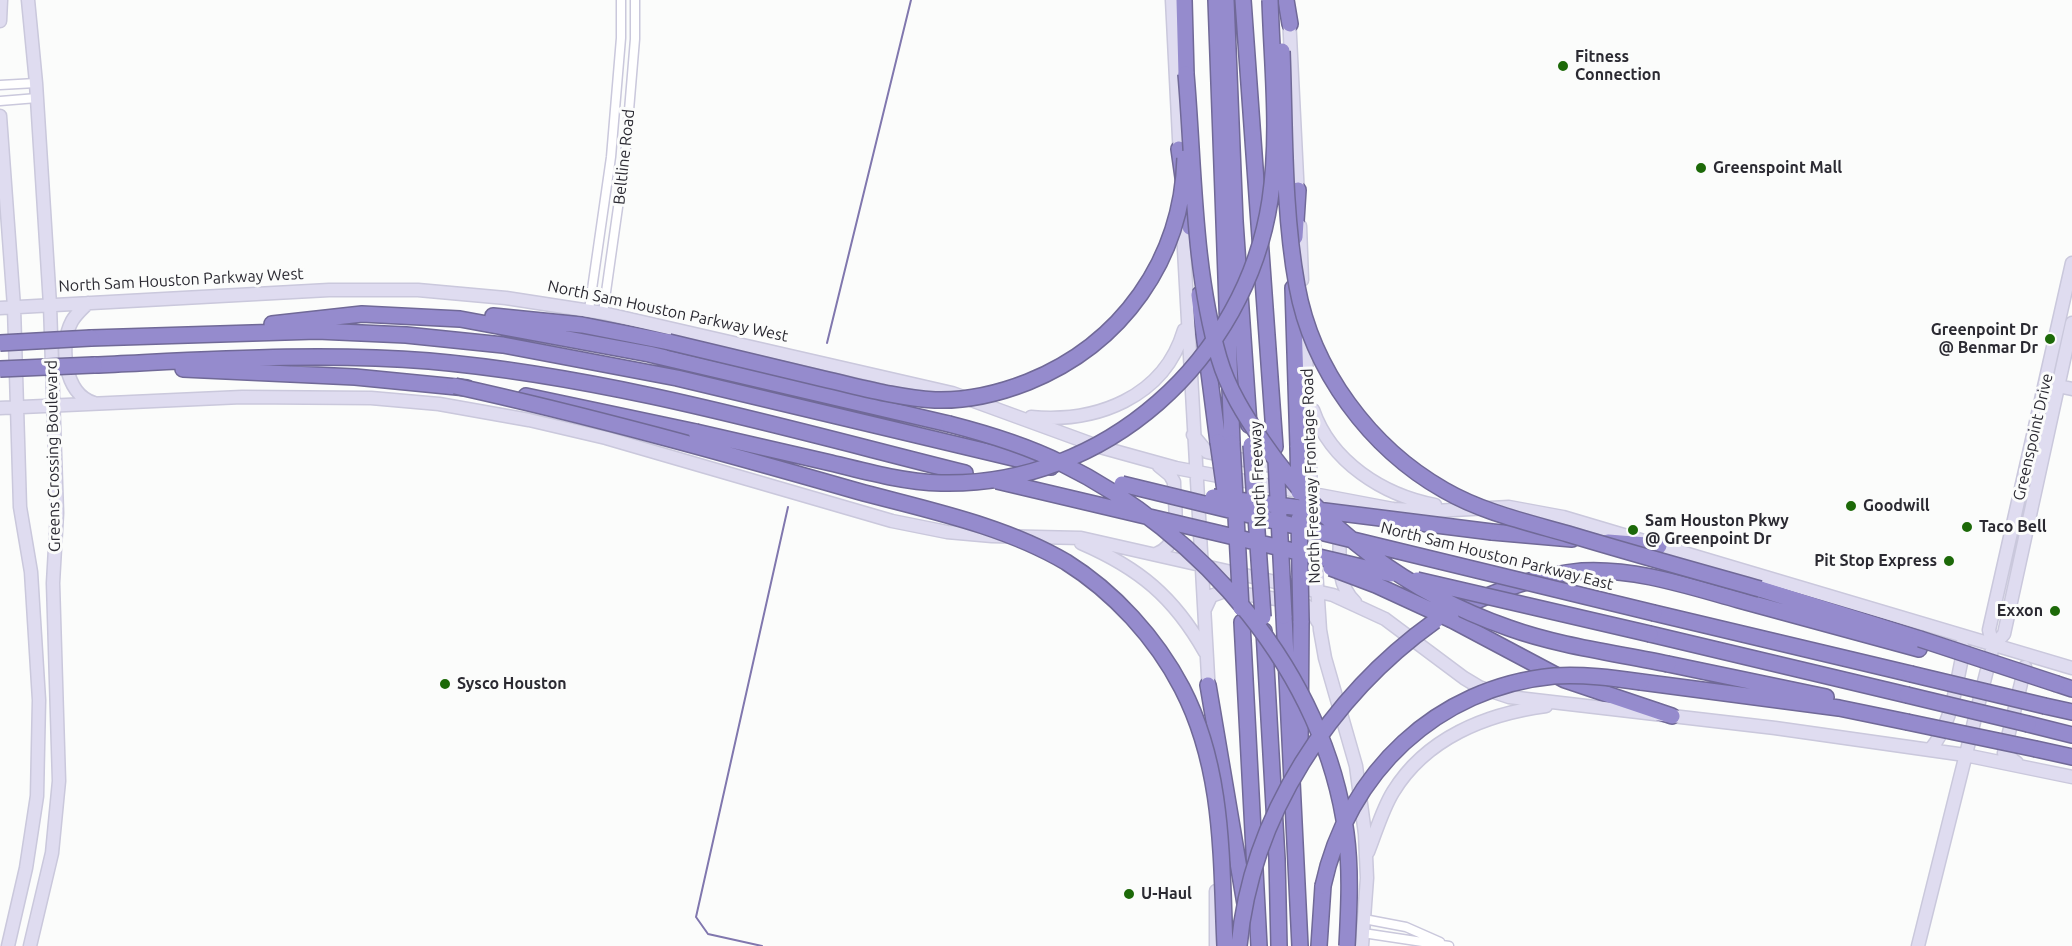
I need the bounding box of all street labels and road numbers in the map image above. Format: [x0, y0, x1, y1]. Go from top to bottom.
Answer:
street label: Beltline Road [609, 108, 639, 206]
street label: North Sam Houston Parkway West [58, 264, 304, 296]
street label: North Sam Houston Parkway West [546, 276, 790, 346]
street label: Greens Crossing Boulevard [42, 360, 64, 552]
street label: North Freeway Frontage Road [1298, 368, 1324, 584]
street label: Greenspoint Drive [2009, 372, 2057, 502]
street label: North Freeway [1246, 421, 1270, 527]
street label: North Sam Houston Parkway East [1379, 518, 1615, 594]

